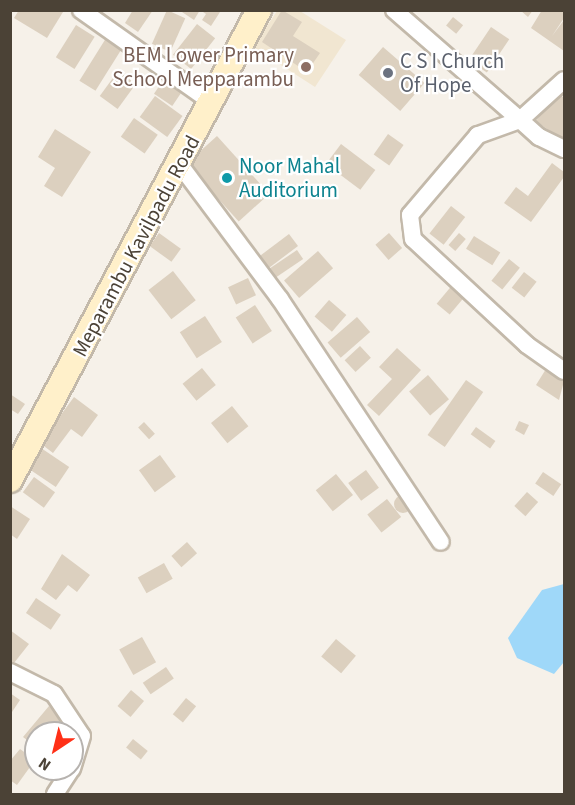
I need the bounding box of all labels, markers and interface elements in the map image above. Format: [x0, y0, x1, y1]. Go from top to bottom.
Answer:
place label: BEM Lower Primary School Mepparambu [112, 42, 294, 92]
place label: C S I Church Of Hope [400, 48, 504, 98]
marker: BEM Lower Primary School Mepparambu [299, 60, 313, 74]
marker: C S I Church Of Hope [381, 66, 395, 80]
street label: Meparambu Kavilpadu Road [67, 131, 205, 361]
place label: Noor Mahal Auditorium [239, 153, 340, 203]
marker: Noor Mahal Auditorium [220, 171, 234, 185]
north arrow [24, 721, 84, 781]
text: N [34, 752, 55, 776]

